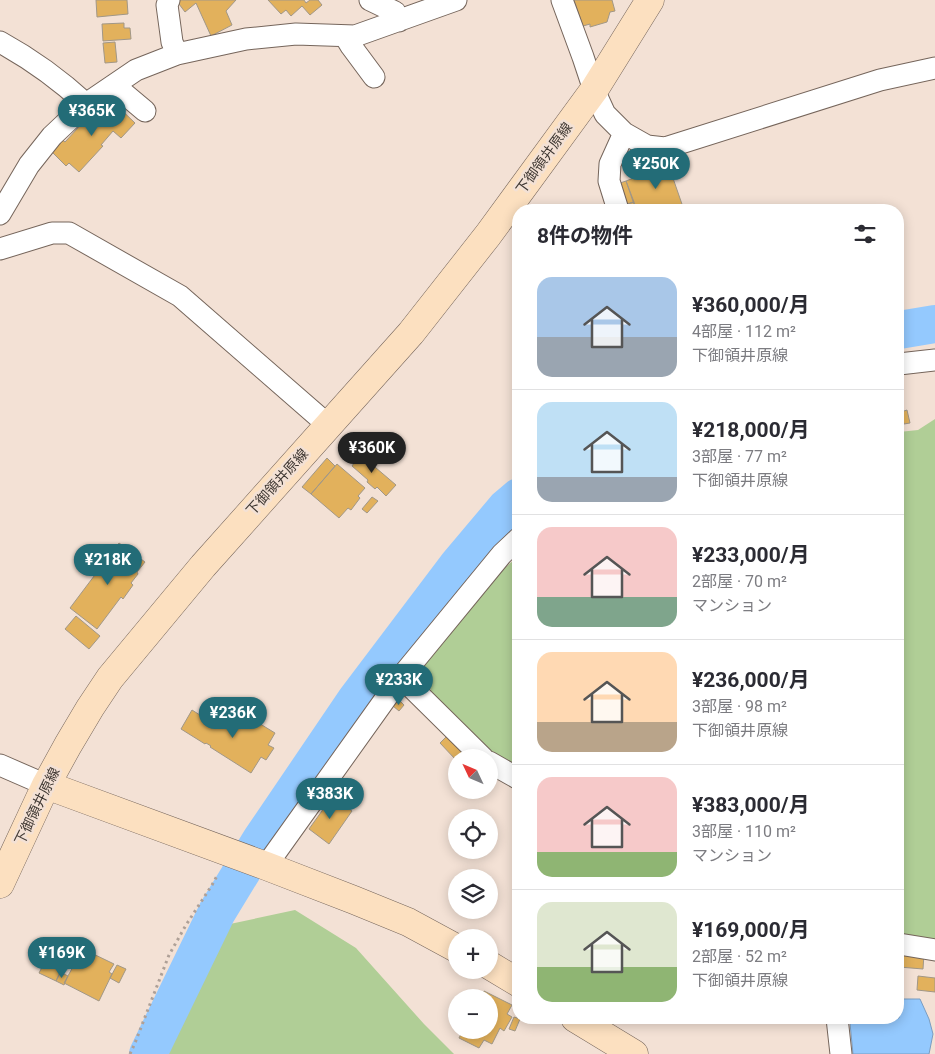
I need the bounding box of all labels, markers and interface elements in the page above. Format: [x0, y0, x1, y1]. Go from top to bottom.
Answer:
pin: ¥365K [57, 94, 127, 137]
text: ¥365K [69, 101, 115, 120]
street label: 下御領井原線 [513, 119, 575, 197]
pin: ¥250K [621, 148, 691, 190]
text: ¥250K [633, 154, 679, 173]
icon: filters [851, 220, 879, 248]
text: 8件の物件 [537, 224, 633, 248]
text: ¥360,000/月 [692, 293, 810, 317]
icon: home [577, 297, 637, 357]
text: 4部屋 · 112 m² [692, 322, 796, 341]
text: 下御領井原線 [692, 346, 788, 365]
text: ¥218,000/月 [692, 418, 810, 442]
icon: home [577, 422, 637, 482]
pin: ¥360K [337, 432, 407, 474]
text: ¥360K [349, 438, 395, 457]
street label: 下御領井原線 [243, 445, 311, 519]
text: 3部屋 · 77 m² [692, 447, 787, 466]
text: 下御領井原線 [692, 471, 788, 490]
text: ¥233,000/月 [692, 543, 810, 567]
pin: ¥218K [73, 544, 143, 586]
icon: home [577, 547, 637, 607]
text: ¥218K [85, 550, 131, 569]
text: 2部屋 · 70 m² [692, 572, 787, 591]
text: マンション [692, 596, 772, 615]
pin: ¥233K [364, 664, 434, 706]
text: ¥236,000/月 [692, 668, 810, 692]
text: ¥233K [376, 670, 422, 689]
icon: home [577, 672, 637, 732]
pin: ¥236K [198, 696, 268, 739]
text: 3部屋 · 98 m² [692, 697, 787, 716]
text: ¥236K [210, 703, 256, 722]
text: 下御領井原線 [692, 721, 788, 740]
north arrow [448, 749, 498, 799]
map controls [448, 749, 498, 1039]
street label: 下御領井原線 [11, 765, 63, 847]
pin: ¥383K [295, 778, 365, 820]
text: ¥383K [307, 784, 353, 803]
text: ¥383,000/月 [692, 793, 810, 817]
icon: home [577, 797, 637, 857]
button: locate [448, 809, 498, 859]
text: 3部屋 · 110 m² [692, 822, 796, 841]
text: マンション [692, 846, 772, 865]
button: layers [448, 869, 498, 919]
text: ¥169,000/月 [692, 918, 810, 942]
icon: home [577, 922, 637, 982]
button: + [448, 929, 498, 979]
pin: ¥169K [27, 936, 97, 979]
text: ¥169K [39, 943, 85, 962]
text: 2部屋 · 52 m² [692, 947, 787, 966]
text: 下御領井原線 [692, 971, 788, 990]
button: − [448, 989, 498, 1039]

